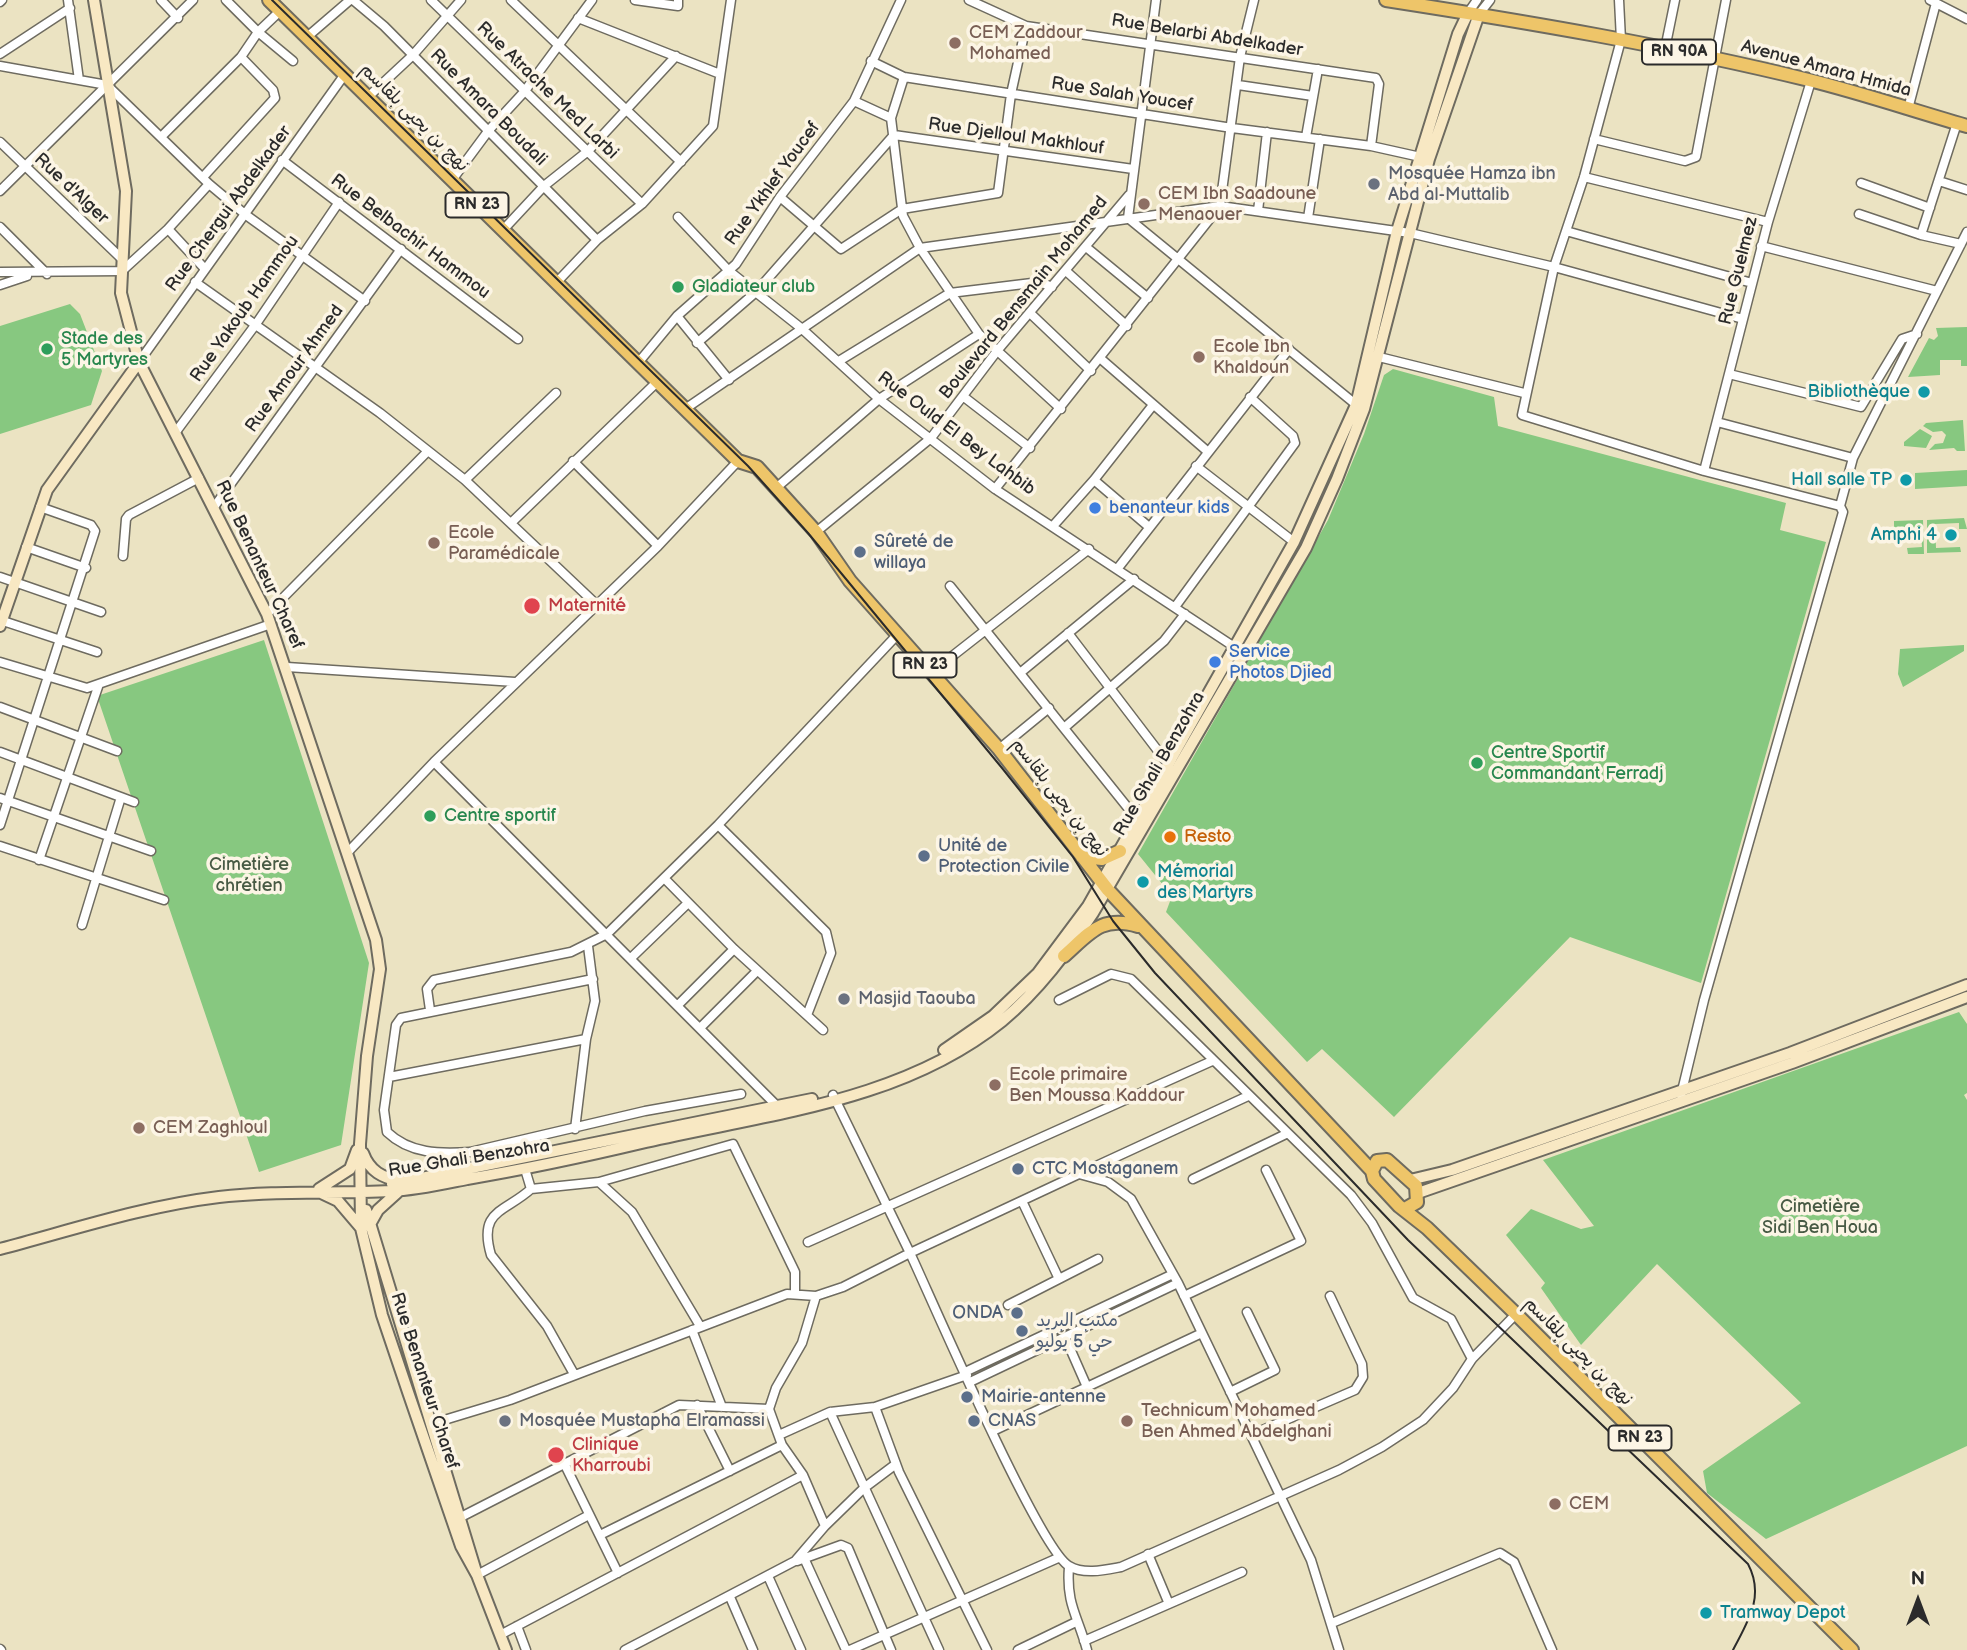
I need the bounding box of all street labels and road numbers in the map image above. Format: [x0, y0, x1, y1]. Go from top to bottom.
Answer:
street label: Rue Belarbi Abdelkader [1110, 10, 1304, 62]
street label: Rue Atrache Med Larbi [472, 18, 622, 164]
street label: Avenue Amara Hmida [1739, 36, 1913, 102]
road number: RN 90A [1642, 40, 1716, 64]
street label: Rue Amara Boudali [425, 45, 551, 171]
street label: نهج بن يحيى بلقاسم [355, 59, 473, 177]
street label: Rue Salah Youcef [1050, 73, 1194, 117]
street label: Rue Djelloul Makhlouf [927, 114, 1105, 160]
street label: Rue Ykhlef Youcef [721, 118, 825, 250]
street label: Rue Chergui Abdelkader [162, 122, 296, 296]
street label: Rue d'Alger [29, 149, 113, 229]
street label: Rue Belbachir Hammou [326, 170, 494, 304]
road number: RN 23 [446, 192, 508, 218]
street label: Boulevard Bensmain Mohamed [935, 192, 1113, 404]
street label: Rue Guelmez [1715, 215, 1763, 327]
street label: Rue Yakoub Hammou [186, 231, 304, 387]
street label: Rue Amour Ahmed [241, 301, 349, 437]
street label: Rue Ould El Bey Lahbib [873, 368, 1039, 500]
street label: Rue Benanteur Charef [210, 477, 308, 653]
road number: RN 23 [894, 652, 956, 678]
street label: Rue Ghali Benzohra [1110, 688, 1210, 840]
street label: نهج بن يحيى بلقاسم [1006, 734, 1112, 862]
street label: Rue Ghali Benzohra [387, 1136, 551, 1182]
street label: Rue Benanteur Charef [385, 1290, 463, 1472]
street label: نهج بن يحيى بلقاسم [1519, 1293, 1637, 1411]
road number: RN 23 [1608, 1426, 1672, 1450]

